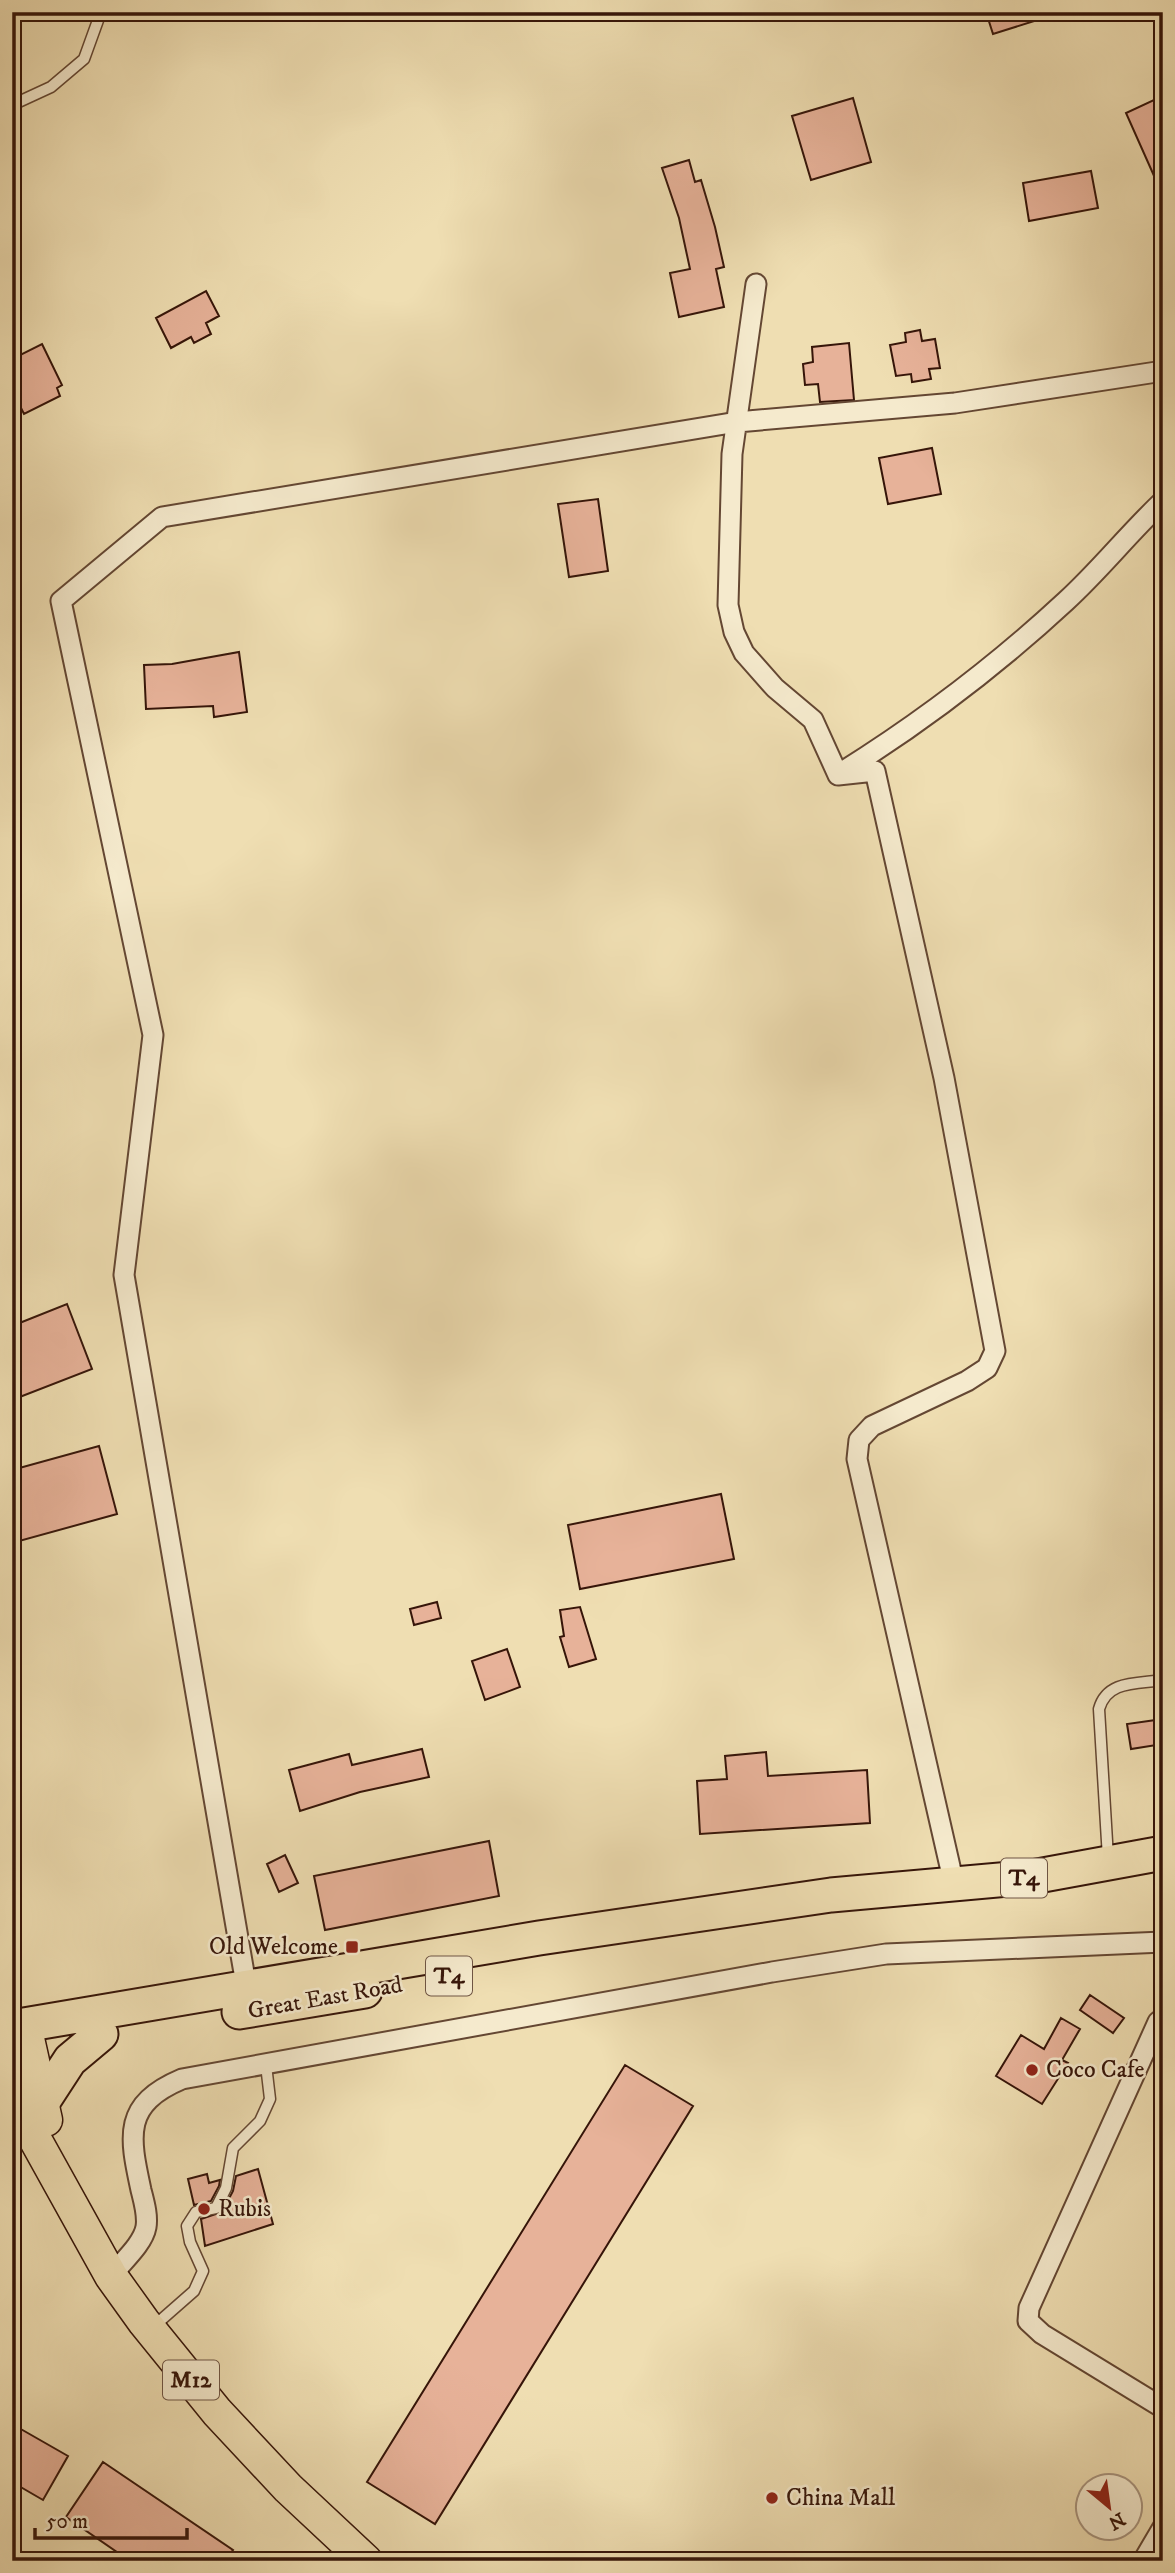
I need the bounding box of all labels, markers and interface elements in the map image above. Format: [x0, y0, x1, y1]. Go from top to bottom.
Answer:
road number: T4 [1001, 1858, 1047, 1898]
place label: Old Welcome [209, 1932, 338, 1962]
marker: Old Welcome [344, 1939, 360, 1955]
road number: T4 [426, 1956, 472, 1996]
street label: Great East Road [245, 1970, 405, 2026]
place label: Coco Cafe [1046, 2055, 1145, 2085]
marker: Coco Cafe [1024, 2062, 1040, 2078]
place label: Rubis [218, 2194, 271, 2224]
marker: Rubis [196, 2201, 212, 2217]
road number: M12 [163, 2360, 219, 2400]
north arrow [1074, 2472, 1144, 2542]
place label: China Mall [786, 2483, 896, 2513]
marker: China Mall [764, 2490, 780, 2506]
scale bar [35, 2496, 187, 2540]
text: N [1104, 2507, 1129, 2535]
text: 50 m [46, 2509, 88, 2535]

